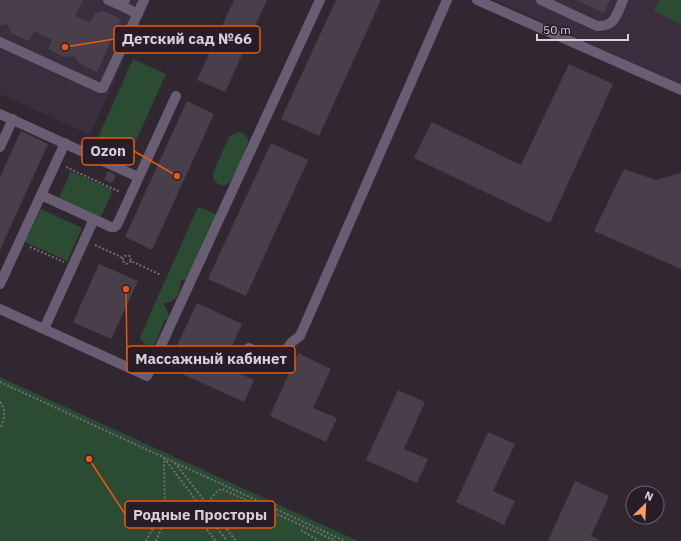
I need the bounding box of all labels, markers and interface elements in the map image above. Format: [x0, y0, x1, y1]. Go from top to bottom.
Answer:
scale bar [537, 16, 628, 42]
text: 50 m [543, 22, 571, 37]
callout: Детский сад №66 [114, 26, 260, 53]
text: Детский сад №66 [122, 29, 252, 48]
callout: Ozon [82, 138, 134, 165]
text: Ozon [90, 141, 126, 160]
callout: Массажный кабинет [127, 346, 295, 373]
text: Массажный кабинет [135, 349, 287, 368]
north arrow [625, 485, 665, 525]
text: N [643, 488, 656, 504]
callout: Родные Просторы [125, 501, 275, 528]
text: Родные Просторы [133, 505, 267, 524]

